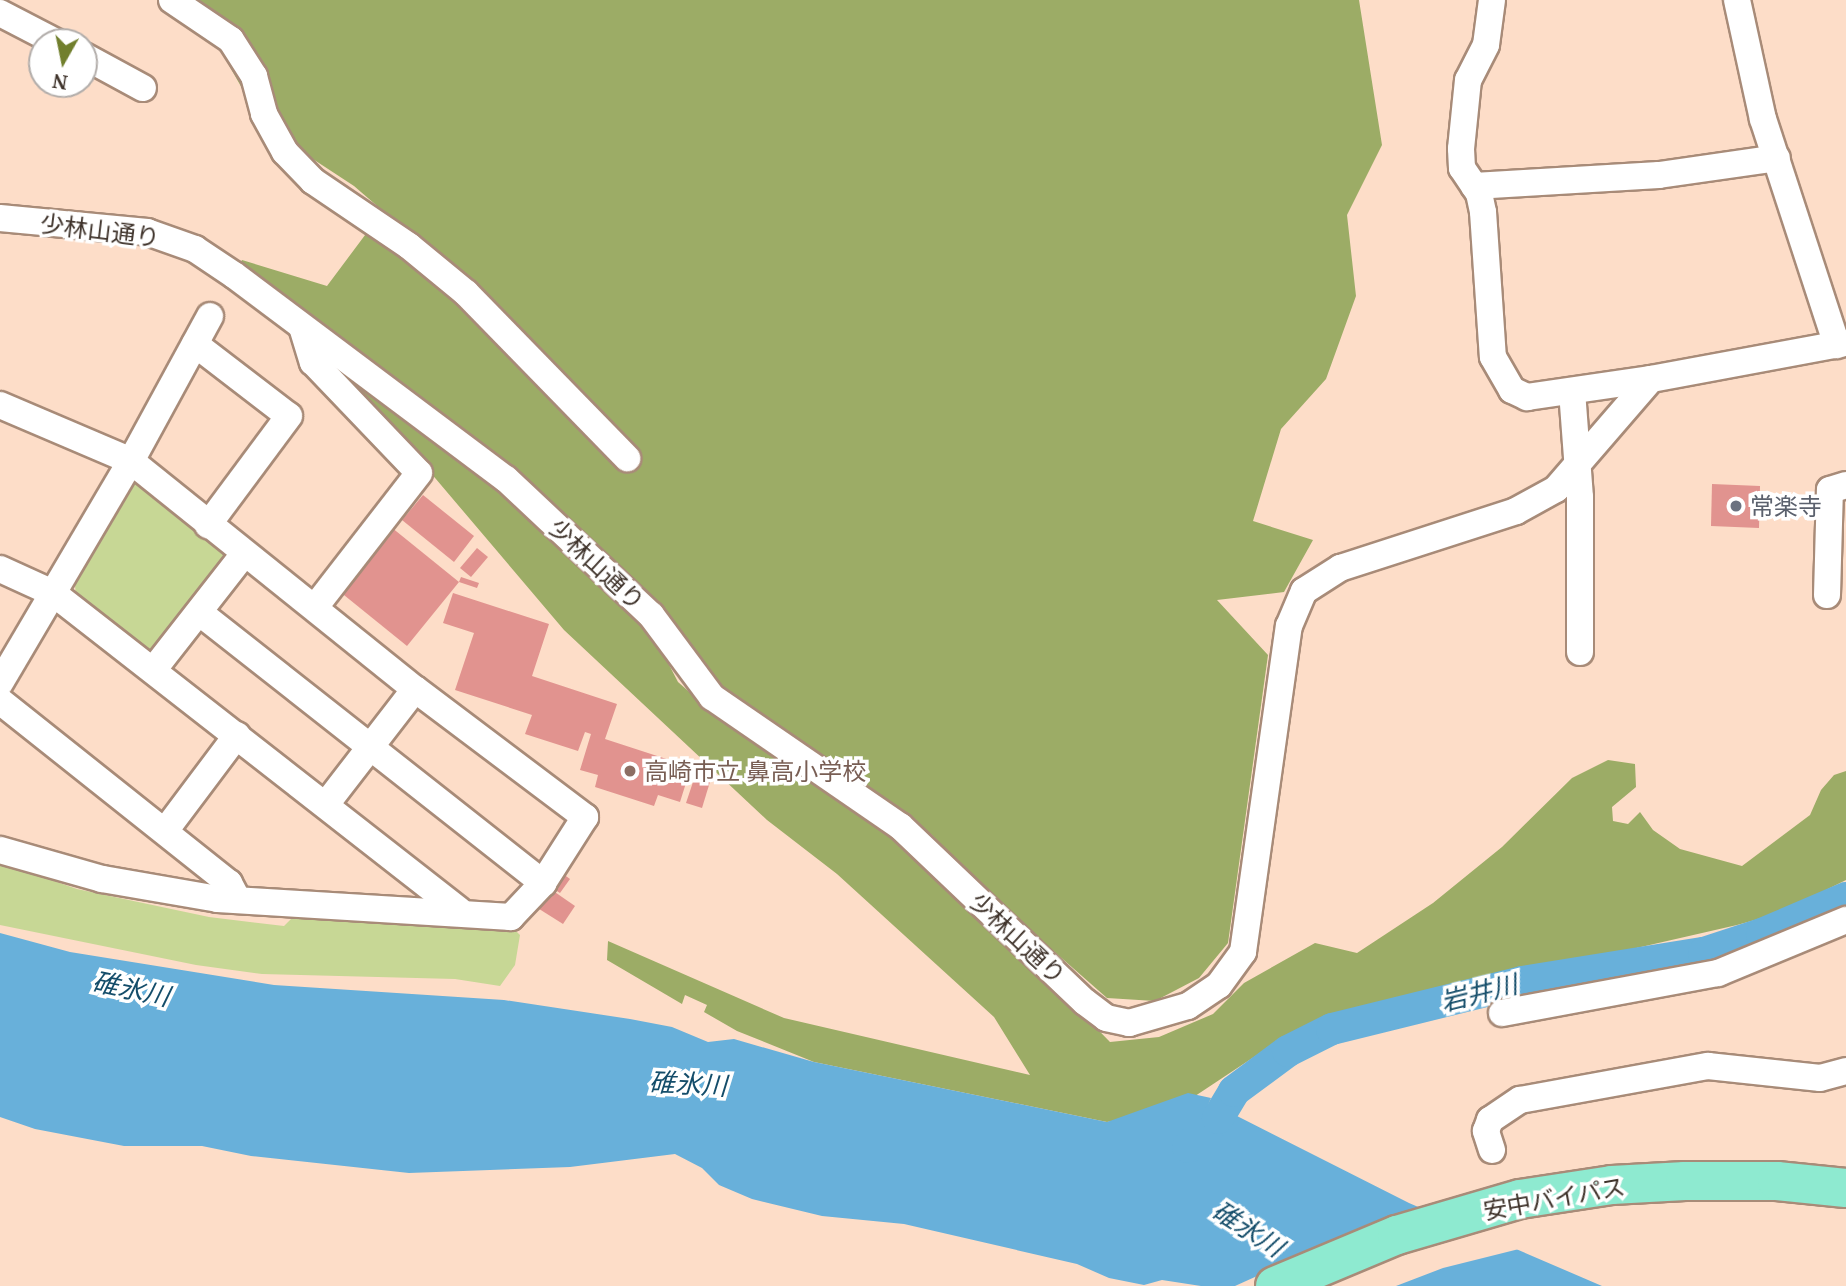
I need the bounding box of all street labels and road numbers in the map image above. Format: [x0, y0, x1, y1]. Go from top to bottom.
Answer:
street label: 少林山通り [39, 208, 161, 252]
street label: 少林山通り [543, 513, 651, 615]
street label: 少林山通り [964, 887, 1072, 989]
street label: 安中バイパス [1481, 1171, 1627, 1225]

